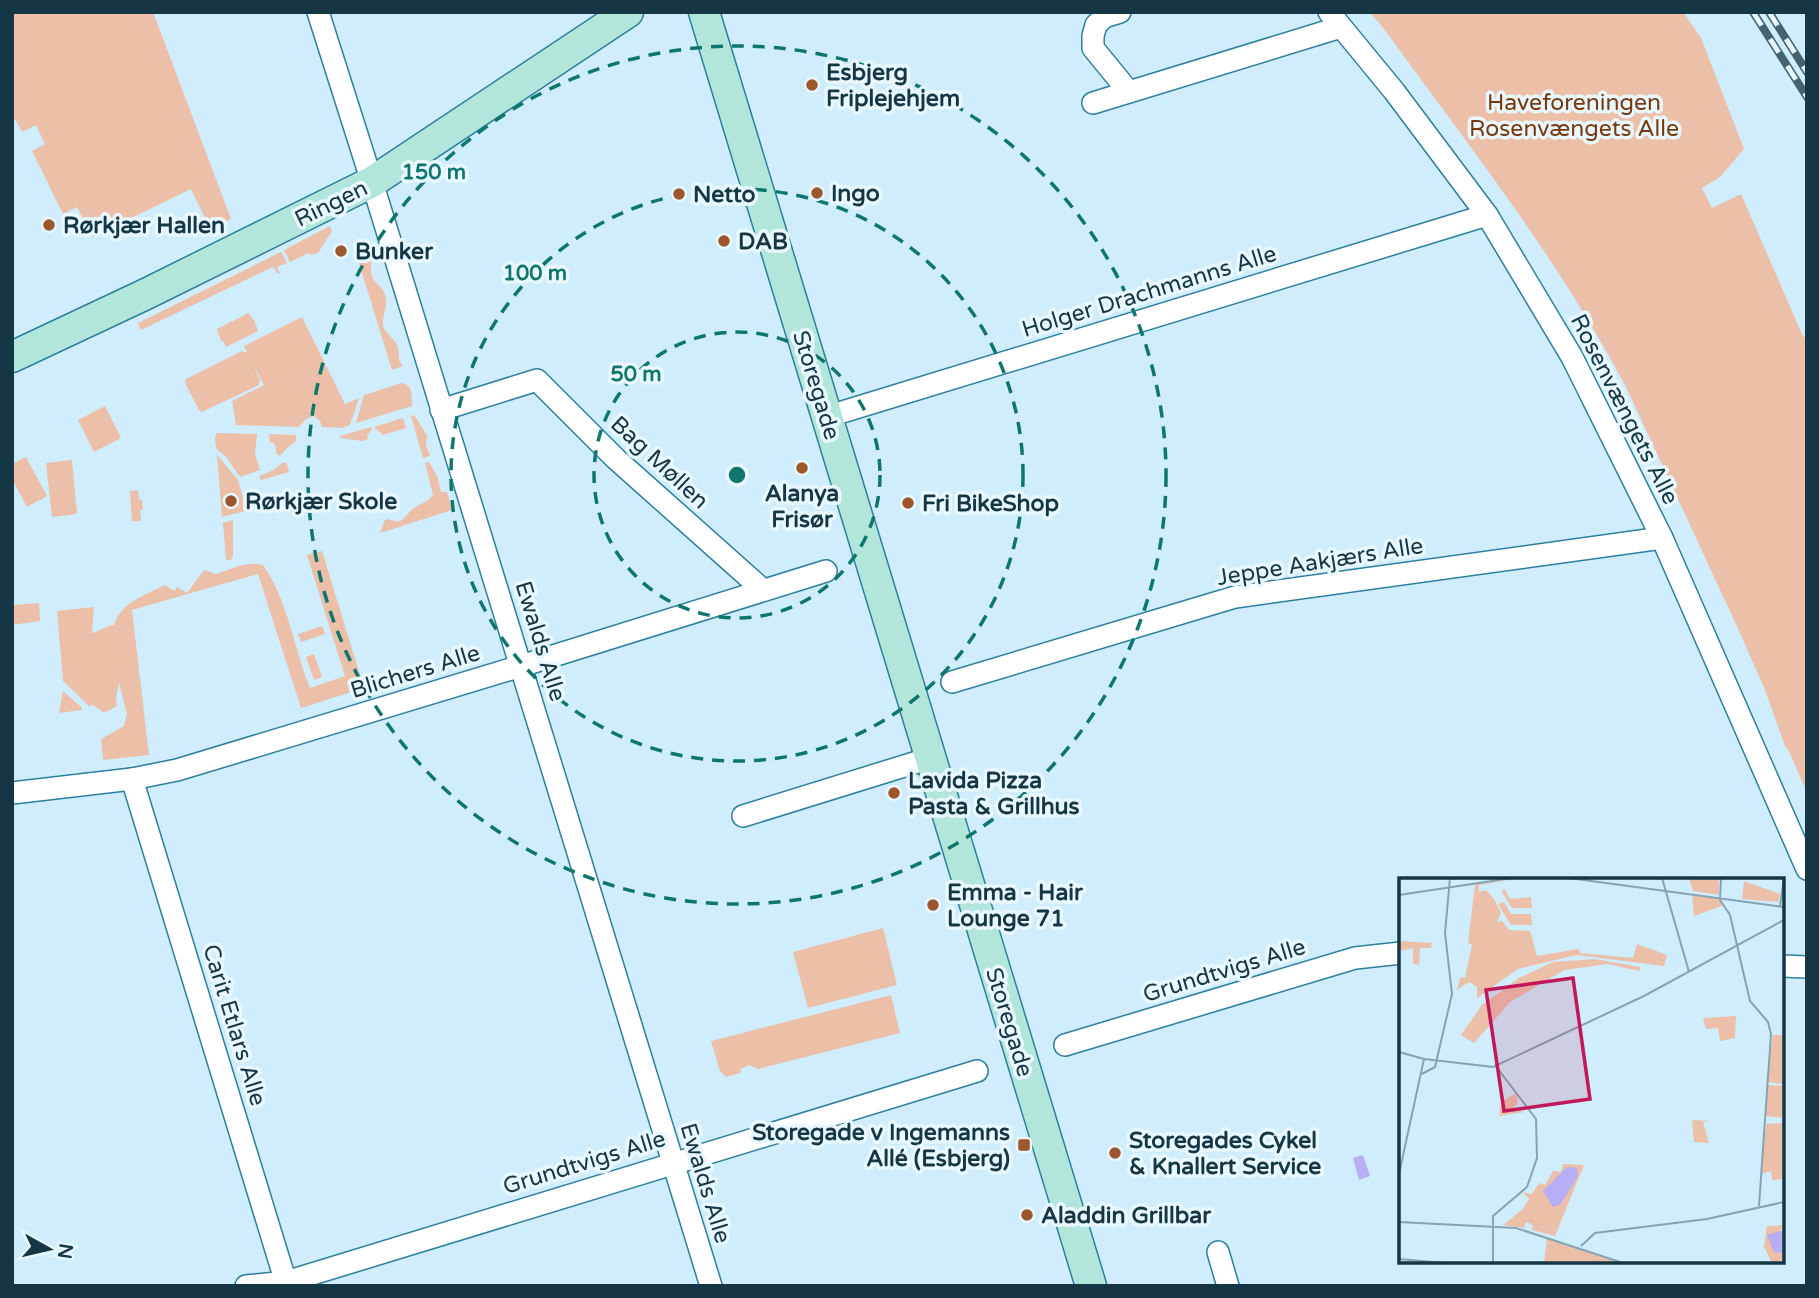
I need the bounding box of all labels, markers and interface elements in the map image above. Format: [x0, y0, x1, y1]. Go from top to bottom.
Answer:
place label: Esbjerg Friplejehjem [826, 59, 960, 113]
marker: Esbjerg Friplejehjem [804, 77, 820, 93]
park label: Haveforeningen Rosenvængets Alle [1469, 89, 1679, 143]
text: 150 m [402, 160, 466, 185]
street label: Ringen [290, 174, 372, 234]
place label: Ingo [831, 180, 880, 208]
place label: Netto [693, 181, 756, 209]
marker: Ingo [809, 185, 825, 201]
marker: Netto [671, 186, 687, 202]
place label: Rørkjær Hallen [63, 212, 225, 240]
marker: Rørkjær Hallen [41, 217, 57, 233]
place label: DAB [738, 228, 788, 256]
marker: DAB [716, 233, 732, 249]
place label: Bunker [355, 238, 434, 266]
street label: Holger Drachmanns Alle [1019, 240, 1280, 344]
marker: Bunker [333, 243, 349, 259]
text: 100 m [503, 261, 567, 286]
street label: Rosenvængets Alle [1564, 310, 1684, 509]
street label: Storegade [786, 327, 846, 443]
text: 50 m [610, 362, 662, 387]
street label: Bag Møllen [605, 410, 714, 515]
marker: Alanya Frisør [794, 460, 810, 476]
centre of rings [725, 463, 749, 487]
place label: Alanya Frisør [765, 480, 839, 534]
place label: Rørkjær Skole [245, 488, 397, 516]
place label: Fri BikeShop [922, 490, 1059, 518]
marker: Rørkjær Skole [223, 493, 239, 509]
marker: Fri BikeShop [900, 495, 916, 511]
street label: Jeppe Aakjærs Alle [1215, 532, 1425, 592]
street label: Ewalds Alle [509, 578, 572, 705]
street label: Blichers Alle [347, 639, 483, 705]
place label: Lavida Pizza Pasta & Grillhus [908, 767, 1080, 821]
marker: Lavida Pizza Pasta & Grillhus [886, 785, 902, 801]
inset map [1399, 878, 1784, 1263]
place label: Emma - Hair Lounge 71 [947, 879, 1084, 933]
marker: Emma - Hair Lounge 71 [925, 897, 941, 913]
street label: Grundtvigs Alle [1140, 933, 1309, 1009]
street label: Carit Etlars Alle [196, 941, 272, 1109]
street label: Storegade [979, 964, 1039, 1080]
place label: Storegade v Ingemanns Allé (Esbjerg) [752, 1119, 1010, 1173]
street label: Ewalds Alle [674, 1120, 737, 1247]
street label: Grundtvigs Alle [500, 1125, 669, 1201]
place label: Storegades Cykel & Knallert Service [1129, 1127, 1321, 1181]
marker: Storegade v Ingemanns Allé (Esbjerg) [1016, 1137, 1032, 1153]
marker: Storegades Cykel & Knallert Service [1107, 1145, 1123, 1161]
place label: Aladdin Grillbar [1041, 1202, 1212, 1230]
marker: Aladdin Grillbar [1019, 1207, 1035, 1223]
north arrow [14, 1214, 84, 1284]
text: N [53, 1242, 77, 1260]

